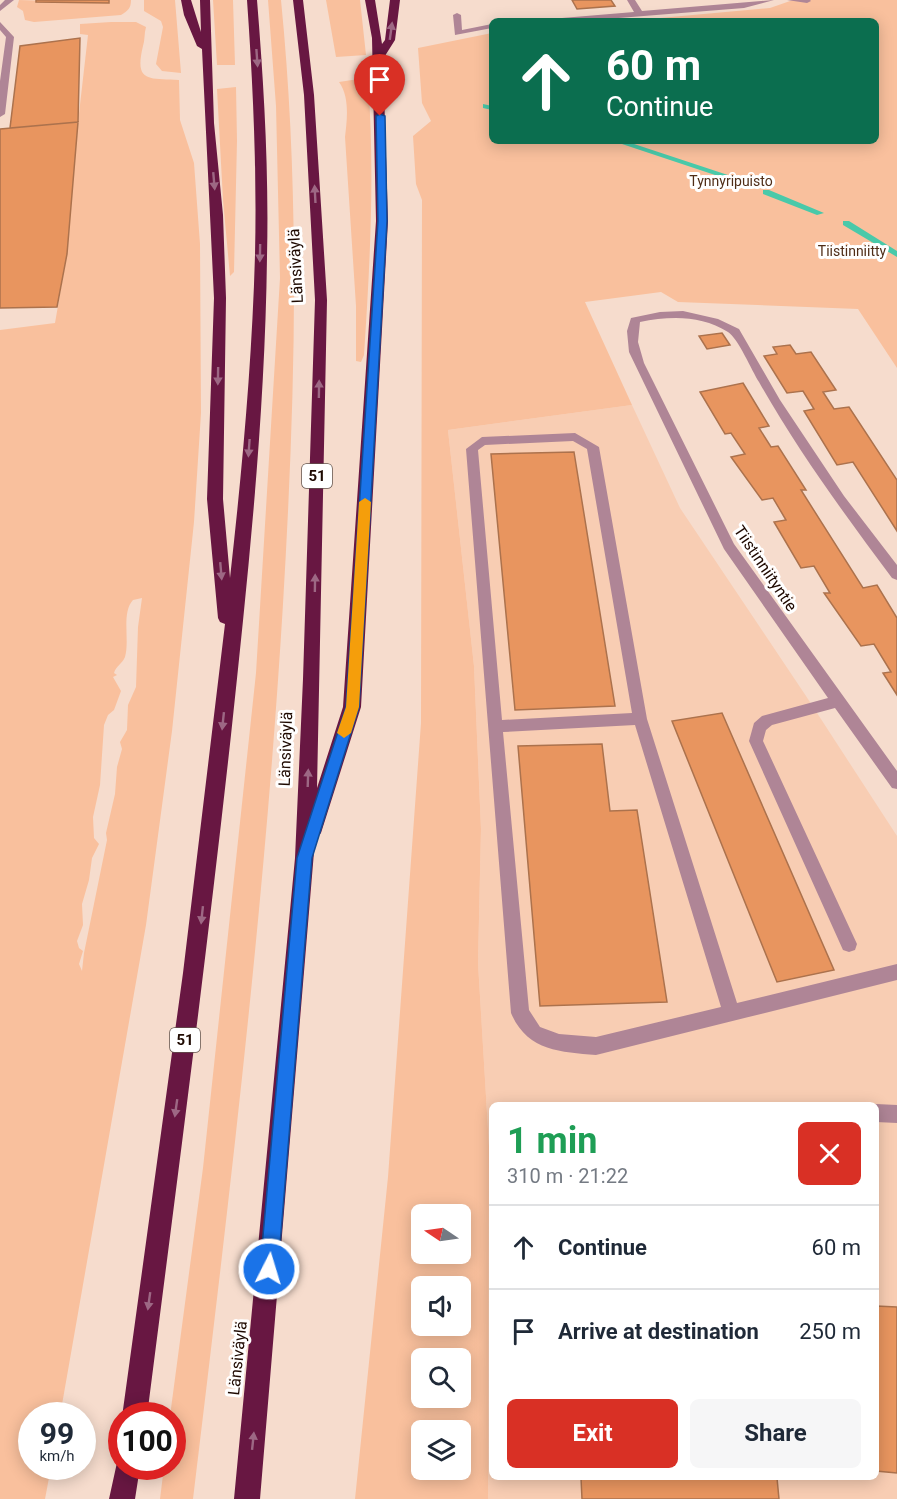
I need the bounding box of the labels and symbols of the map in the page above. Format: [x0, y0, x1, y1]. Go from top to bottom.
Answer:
one-way arrow [386, 21, 395, 40]
one-way arrow [252, 49, 261, 68]
pin [354, 54, 405, 116]
one-way arrow [209, 172, 219, 191]
park label: Tynnyripuisto [689, 173, 773, 189]
one-way arrow [311, 184, 320, 203]
street label: Länsiväylä [284, 228, 307, 304]
park label: Tiistinniitty [818, 243, 887, 259]
one-way arrow [256, 244, 265, 263]
one-way arrow [213, 367, 223, 386]
one-way arrow [315, 379, 324, 398]
one-way arrow [244, 438, 254, 457]
road number: 51 [302, 464, 332, 488]
street label: Tiistinniityntie [730, 522, 801, 615]
one-way arrow [217, 561, 226, 580]
one-way arrow [310, 574, 319, 593]
one-way arrow [218, 711, 228, 730]
street label: Länsiväylä [275, 711, 296, 787]
one-way arrow [303, 769, 313, 788]
one-way arrow [197, 905, 207, 924]
road number: 51 [170, 1028, 200, 1052]
one-way arrow [171, 1098, 180, 1117]
north arrow [411, 1204, 471, 1264]
position arrow [237, 1237, 301, 1301]
one-way arrow [145, 1292, 154, 1311]
street label: Länsiväylä [224, 1320, 251, 1396]
speed limit sign: 100 [108, 1402, 186, 1480]
one-way arrow [248, 1431, 258, 1450]

